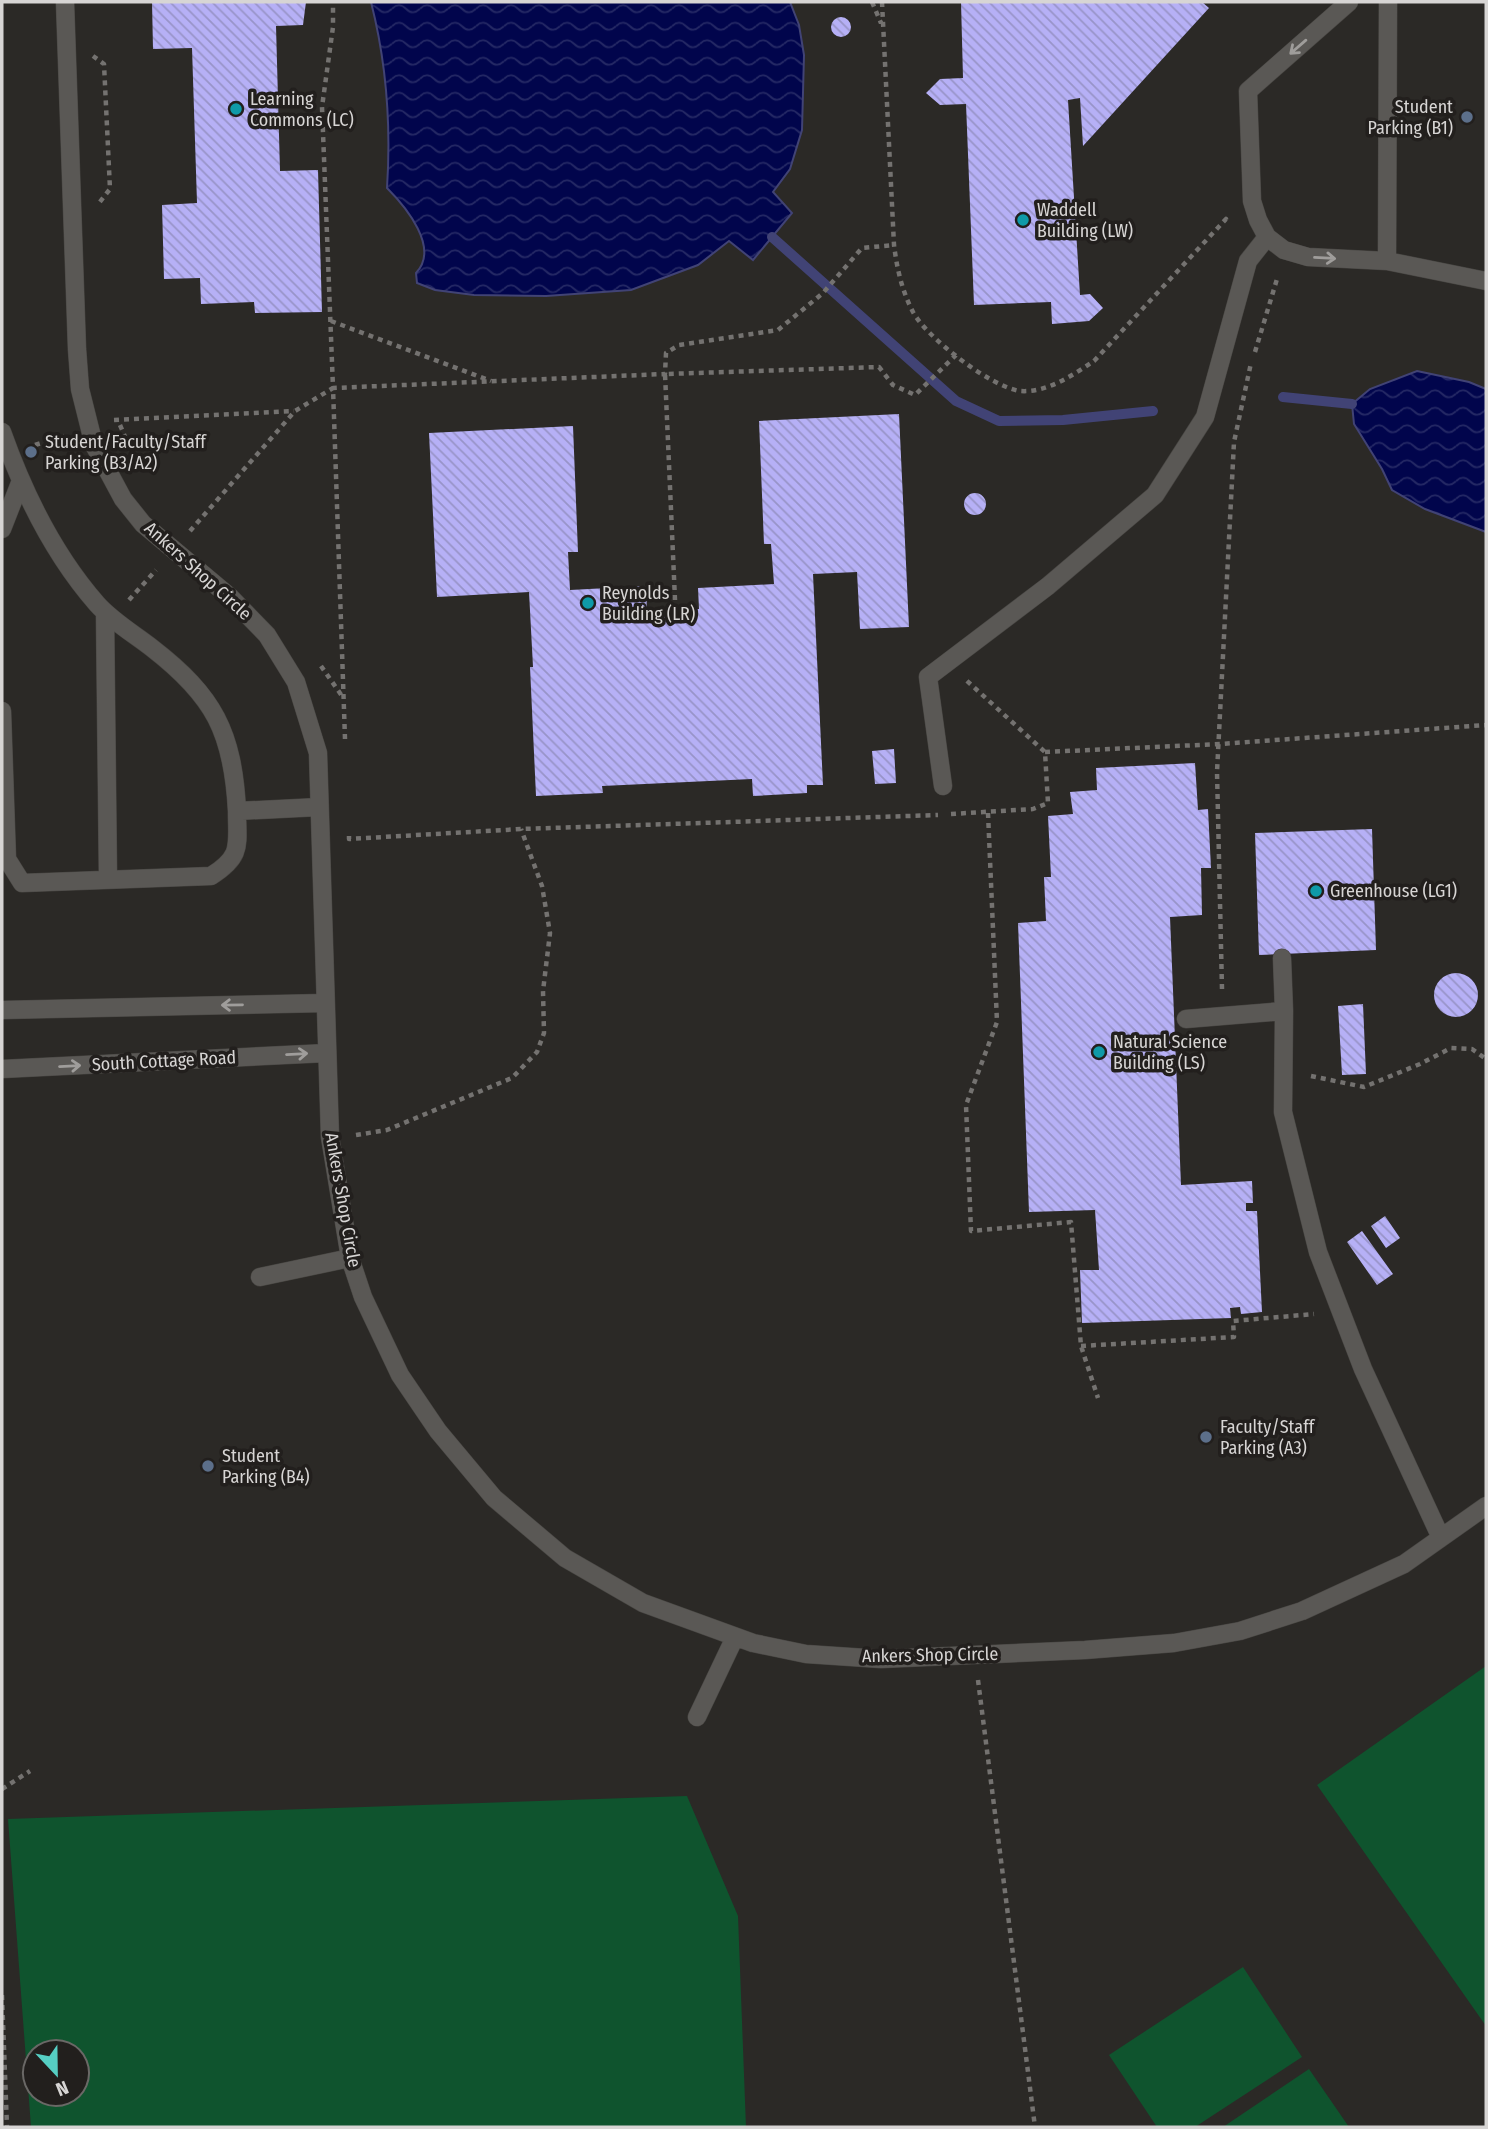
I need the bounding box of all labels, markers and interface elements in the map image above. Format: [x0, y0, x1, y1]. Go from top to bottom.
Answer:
one-way arrow [1289, 39, 1307, 55]
place label: Learning Commons (LC) [250, 88, 354, 131]
place label: Student Parking (B1) [1368, 96, 1453, 139]
marker: Learning Commons (LC) [228, 101, 244, 117]
marker: Student Parking (B1) [1459, 109, 1475, 125]
place label: Waddell Building (LW) [1037, 199, 1133, 242]
marker: Waddell Building (LW) [1015, 212, 1031, 228]
one-way arrow [1313, 251, 1336, 264]
place label: Student/Faculty/Staff Parking (B3/A2) [45, 431, 207, 474]
marker: Student/Faculty/Staff Parking (B3/A2) [23, 444, 39, 460]
street label: Ankers Shop Circle [140, 517, 256, 625]
place label: Reynolds Building (LR) [602, 582, 695, 625]
marker: Reynolds Building (LR) [580, 595, 596, 611]
place label: Greenhouse (LG1) [1330, 880, 1457, 902]
marker: Greenhouse (LG1) [1308, 883, 1324, 899]
one-way arrow [221, 999, 244, 1012]
place label: Natural Science Building (LS) [1113, 1031, 1227, 1074]
marker: Natural Science Building (LS) [1091, 1044, 1107, 1060]
street label: South Cottage Road [91, 1046, 237, 1076]
one-way arrow [285, 1048, 308, 1061]
one-way arrow [58, 1059, 81, 1072]
street label: Ankers Shop Circle [320, 1131, 366, 1269]
place label: Faculty/Staff Parking (A3) [1220, 1416, 1316, 1459]
marker: Faculty/Staff Parking (A3) [1198, 1429, 1214, 1445]
place label: Student Parking (B4) [222, 1445, 310, 1488]
marker: Student Parking (B4) [200, 1458, 216, 1474]
street label: Ankers Shop Circle [862, 1643, 998, 1667]
north arrow [21, 2038, 91, 2108]
text: N [53, 2076, 72, 2101]

